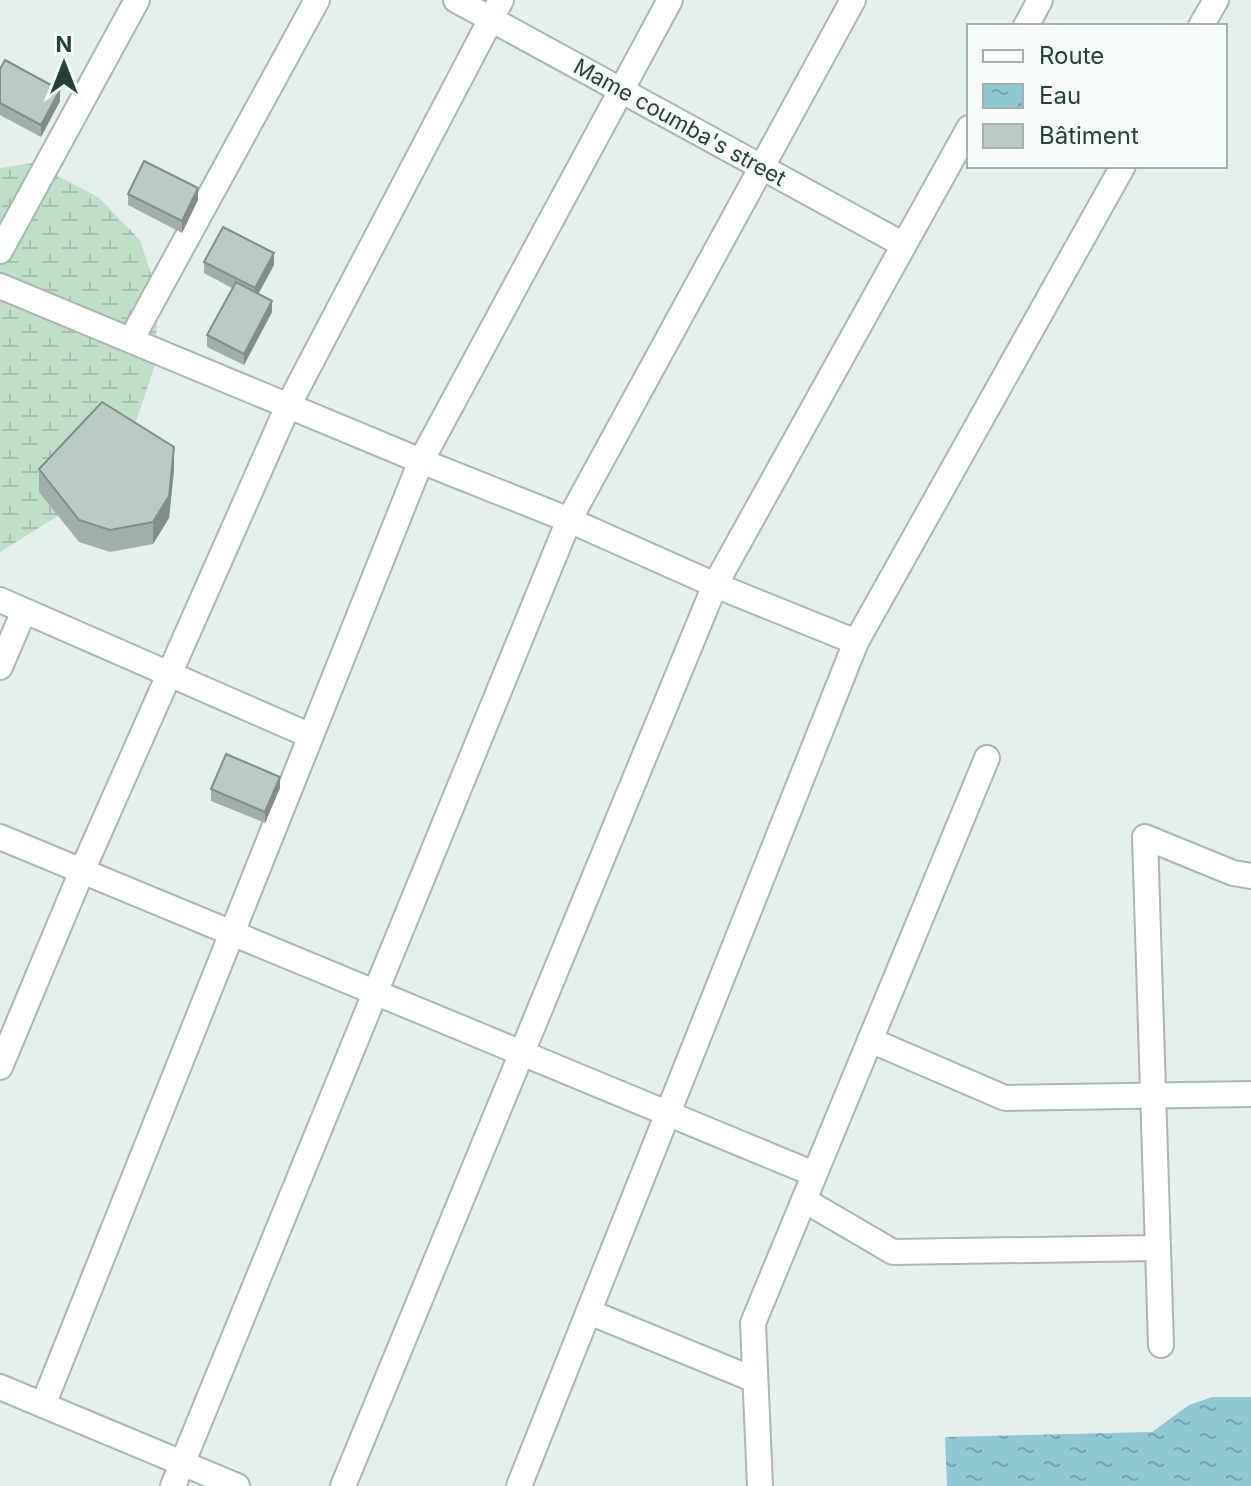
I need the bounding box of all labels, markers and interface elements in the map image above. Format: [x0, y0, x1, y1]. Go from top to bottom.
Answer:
north arrow [24, 24, 104, 104]
legend [967, 24, 1227, 168]
text: N [56, 31, 72, 57]
text: Route [1039, 41, 1104, 70]
street label: Mame coumba's street [569, 53, 791, 191]
text: Eau [1039, 81, 1081, 110]
text: Bâtiment [1039, 121, 1139, 150]

